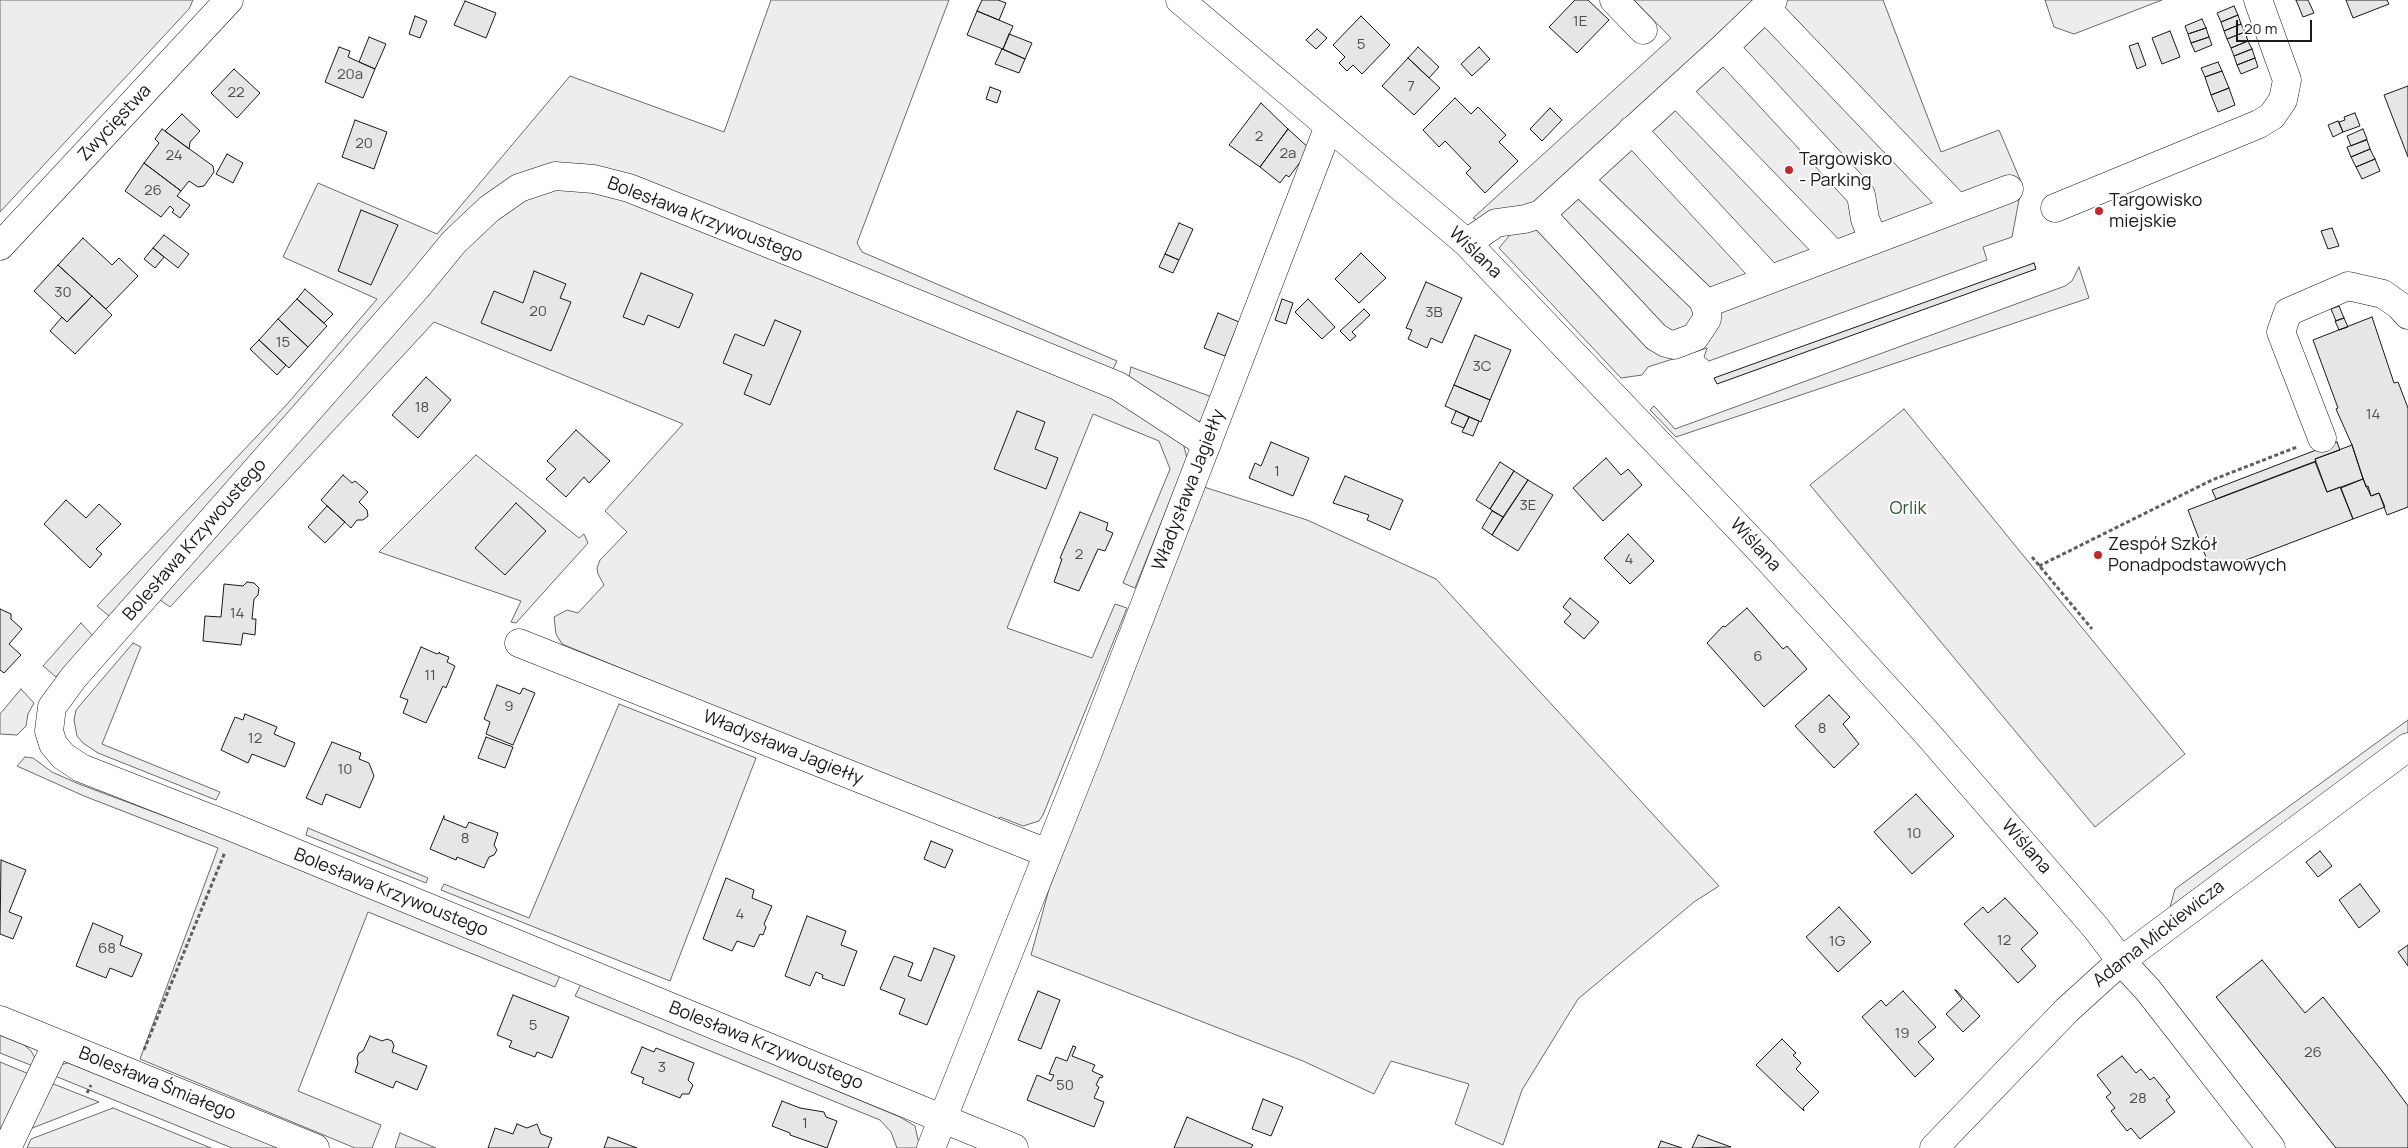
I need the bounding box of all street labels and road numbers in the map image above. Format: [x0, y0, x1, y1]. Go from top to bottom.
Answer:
street label: Zwycięstwa [74, 80, 156, 166]
street label: Bolesława Krzywoustego [604, 173, 806, 267]
street label: Wiślana [1444, 223, 1506, 283]
street label: Władysława Jagiełły [1148, 406, 1230, 574]
street label: Bolesława Krzywoustego [119, 455, 271, 625]
street label: Wiślana [1725, 514, 1785, 576]
street label: Władysława Jagiełły [700, 706, 866, 790]
street label: Wiślana [1997, 815, 2055, 879]
street label: Bolesława Krzywoustego [291, 844, 491, 942]
street label: Adama Mickiewicza [2089, 876, 2229, 992]
street label: Bolesława Krzywoustego [666, 997, 866, 1095]
street label: Bolesława Śmiałego [75, 1043, 239, 1125]

